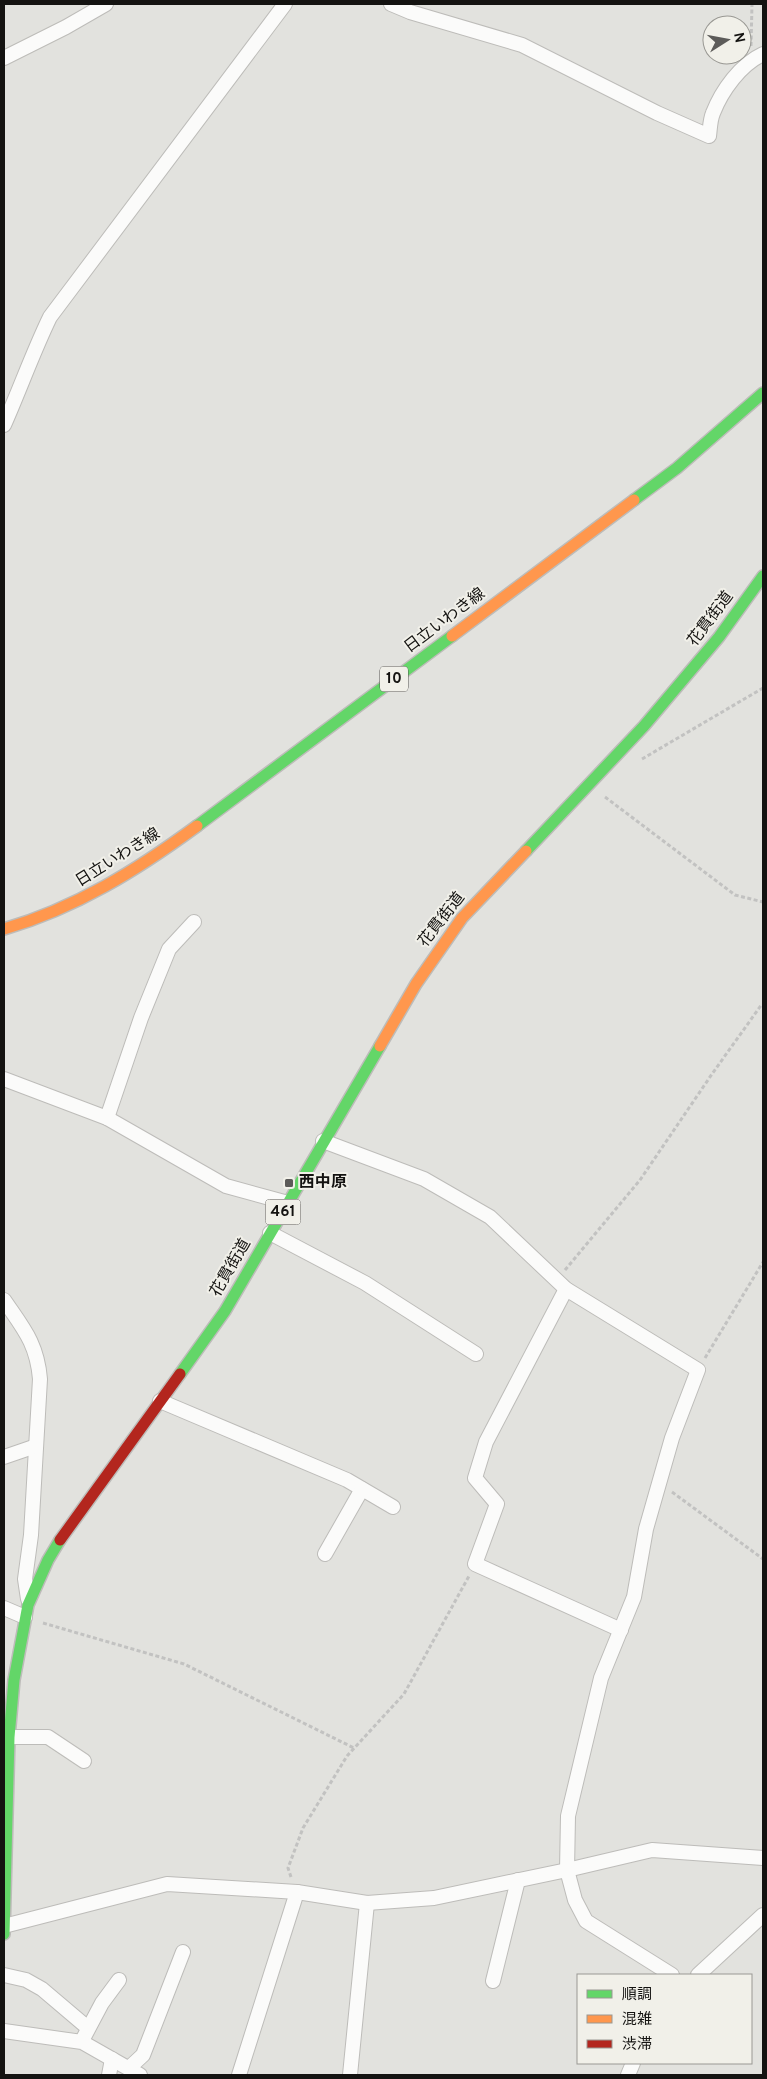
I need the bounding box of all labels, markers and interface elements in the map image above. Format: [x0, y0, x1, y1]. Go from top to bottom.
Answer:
north arrow [702, 15, 752, 65]
text: N [729, 31, 748, 44]
street label: 日立いわき線 [401, 584, 489, 658]
street label: 花貫街道 [684, 587, 738, 651]
road number: 10 [380, 666, 408, 692]
street label: 日立いわき線 [72, 824, 164, 892]
street label: 花貫街道 [414, 889, 470, 951]
place label: 西中原 [299, 1173, 347, 1193]
marker: 西中原 [283, 1177, 295, 1189]
road number: 461 [266, 1200, 300, 1224]
street label: 花貫街道 [206, 1235, 256, 1301]
legend [577, 1974, 752, 2064]
text: 順調 [622, 1986, 652, 2005]
text: 混雑 [622, 2011, 652, 2030]
text: 渋滞 [622, 2036, 652, 2055]

